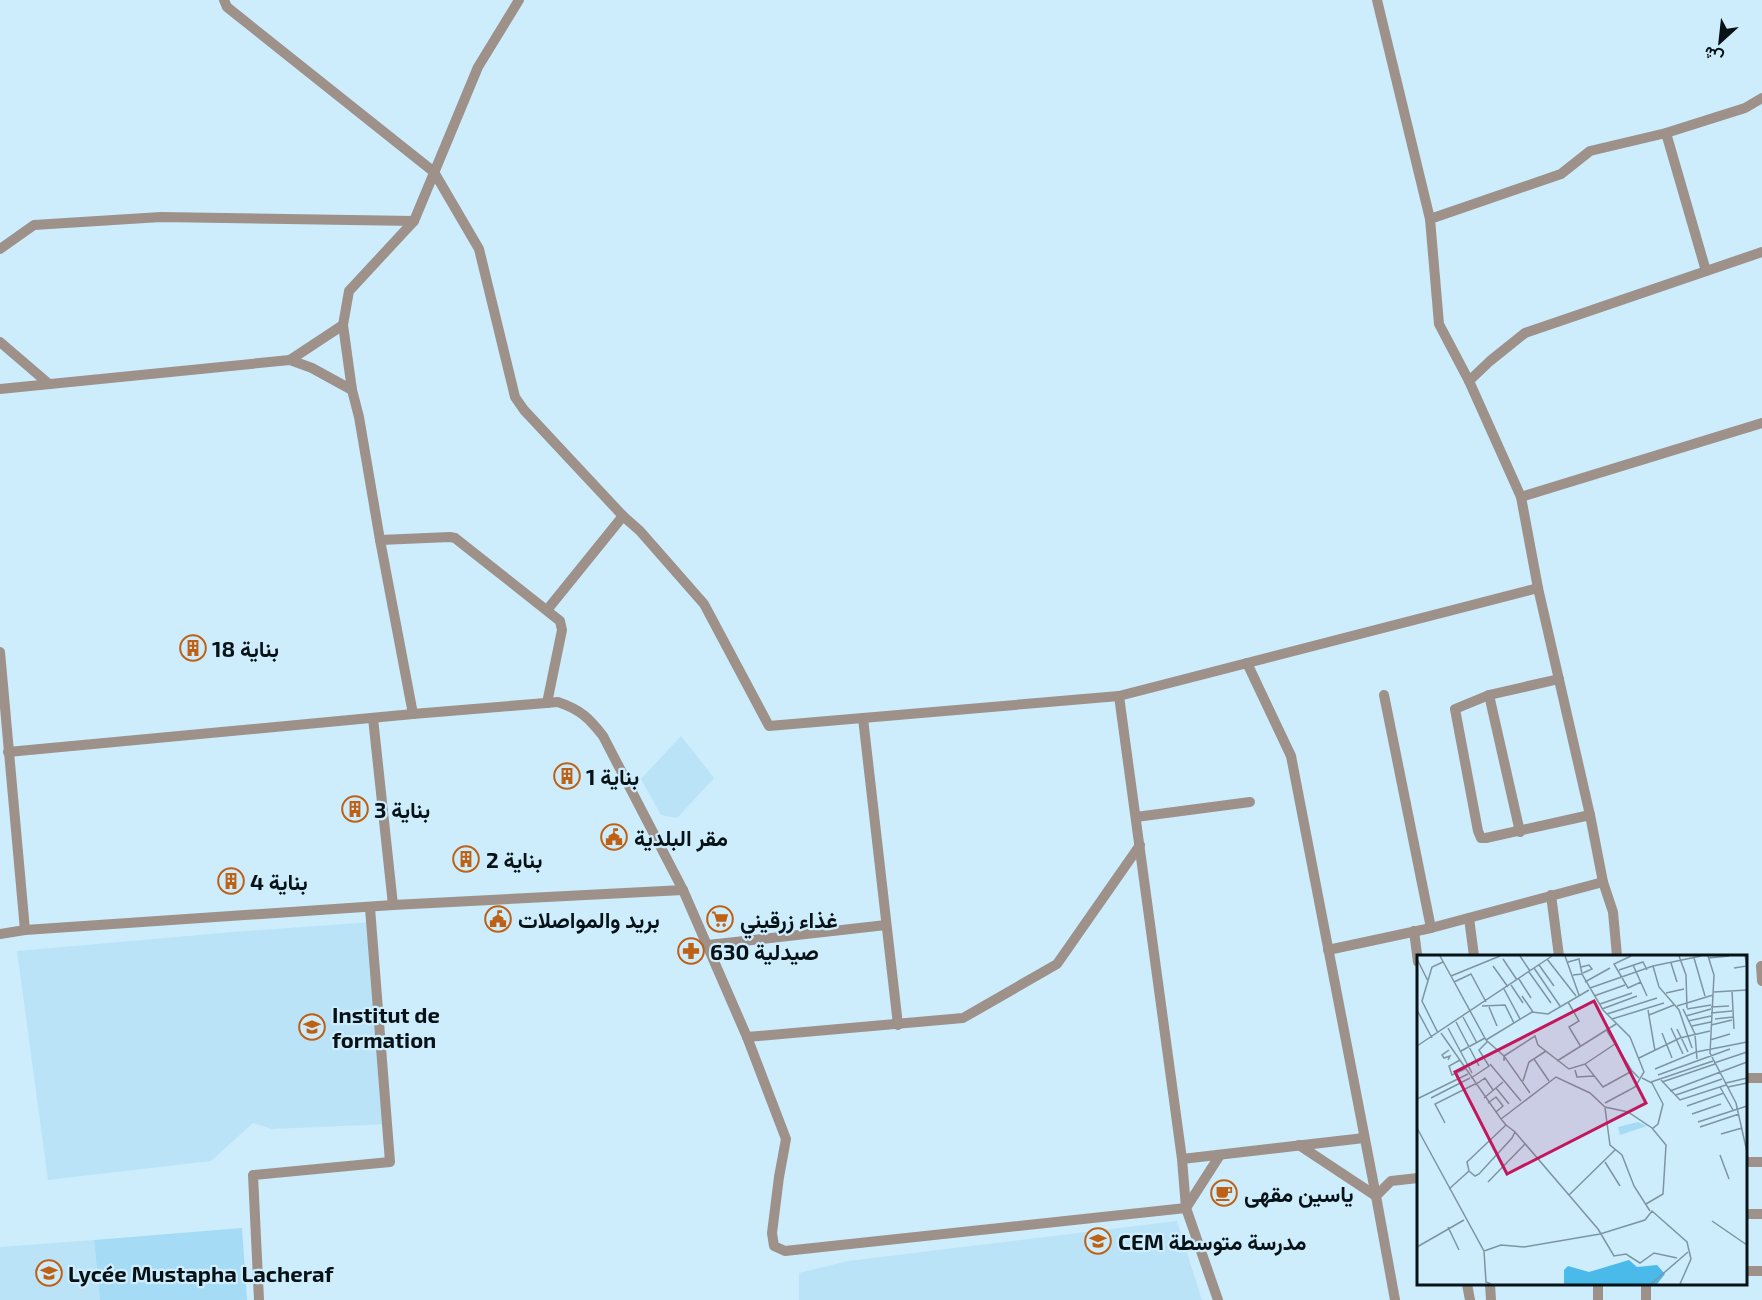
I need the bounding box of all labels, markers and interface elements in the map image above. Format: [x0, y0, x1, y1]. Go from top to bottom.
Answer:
north arrow [1690, 12, 1750, 72]
text: ش [1700, 42, 1726, 69]
building icon: بناية 18 [178, 633, 208, 663]
place label: بناية 18 [212, 635, 279, 663]
building icon: بناية 1 [552, 761, 582, 791]
place label: بناية 1 [586, 763, 639, 791]
building icon: بناية 3 [340, 794, 370, 824]
place label: بناية 3 [374, 796, 430, 824]
public building icon: مقر البلدية [599, 822, 629, 852]
place label: مقر البلدية [634, 824, 728, 852]
building icon: بناية 2 [451, 844, 481, 874]
place label: بناية 2 [486, 846, 542, 874]
building icon: بناية 4 [216, 866, 246, 896]
place label: بناية 4 [250, 868, 308, 896]
public building icon: بريد والمواصلات [483, 904, 513, 934]
supermarket icon: غذاء زرقيني [705, 904, 735, 934]
place label: بريد والمواصلات [518, 906, 660, 934]
place label: غذاء زرقيني [740, 906, 838, 939]
pharmacy icon: صيدلية 630 [676, 936, 706, 966]
place label: صيدلية 630 [710, 938, 819, 965]
inset map [1417, 955, 1747, 1285]
place label: Institut de formation [332, 1001, 440, 1052]
school or university icon: Institut de formation [297, 1012, 327, 1042]
cafe icon: ياسين مقهى [1209, 1178, 1239, 1208]
place label: ياسين مقهى [1244, 1180, 1353, 1208]
school or university icon: CEM مدرسة متوسطة [1083, 1226, 1113, 1256]
place label: CEM مدرسة متوسطة [1118, 1228, 1307, 1256]
school or university icon: Lycée Mustapha Lacheraf [34, 1258, 64, 1288]
place label: Lycée Mustapha Lacheraf [68, 1260, 335, 1287]

